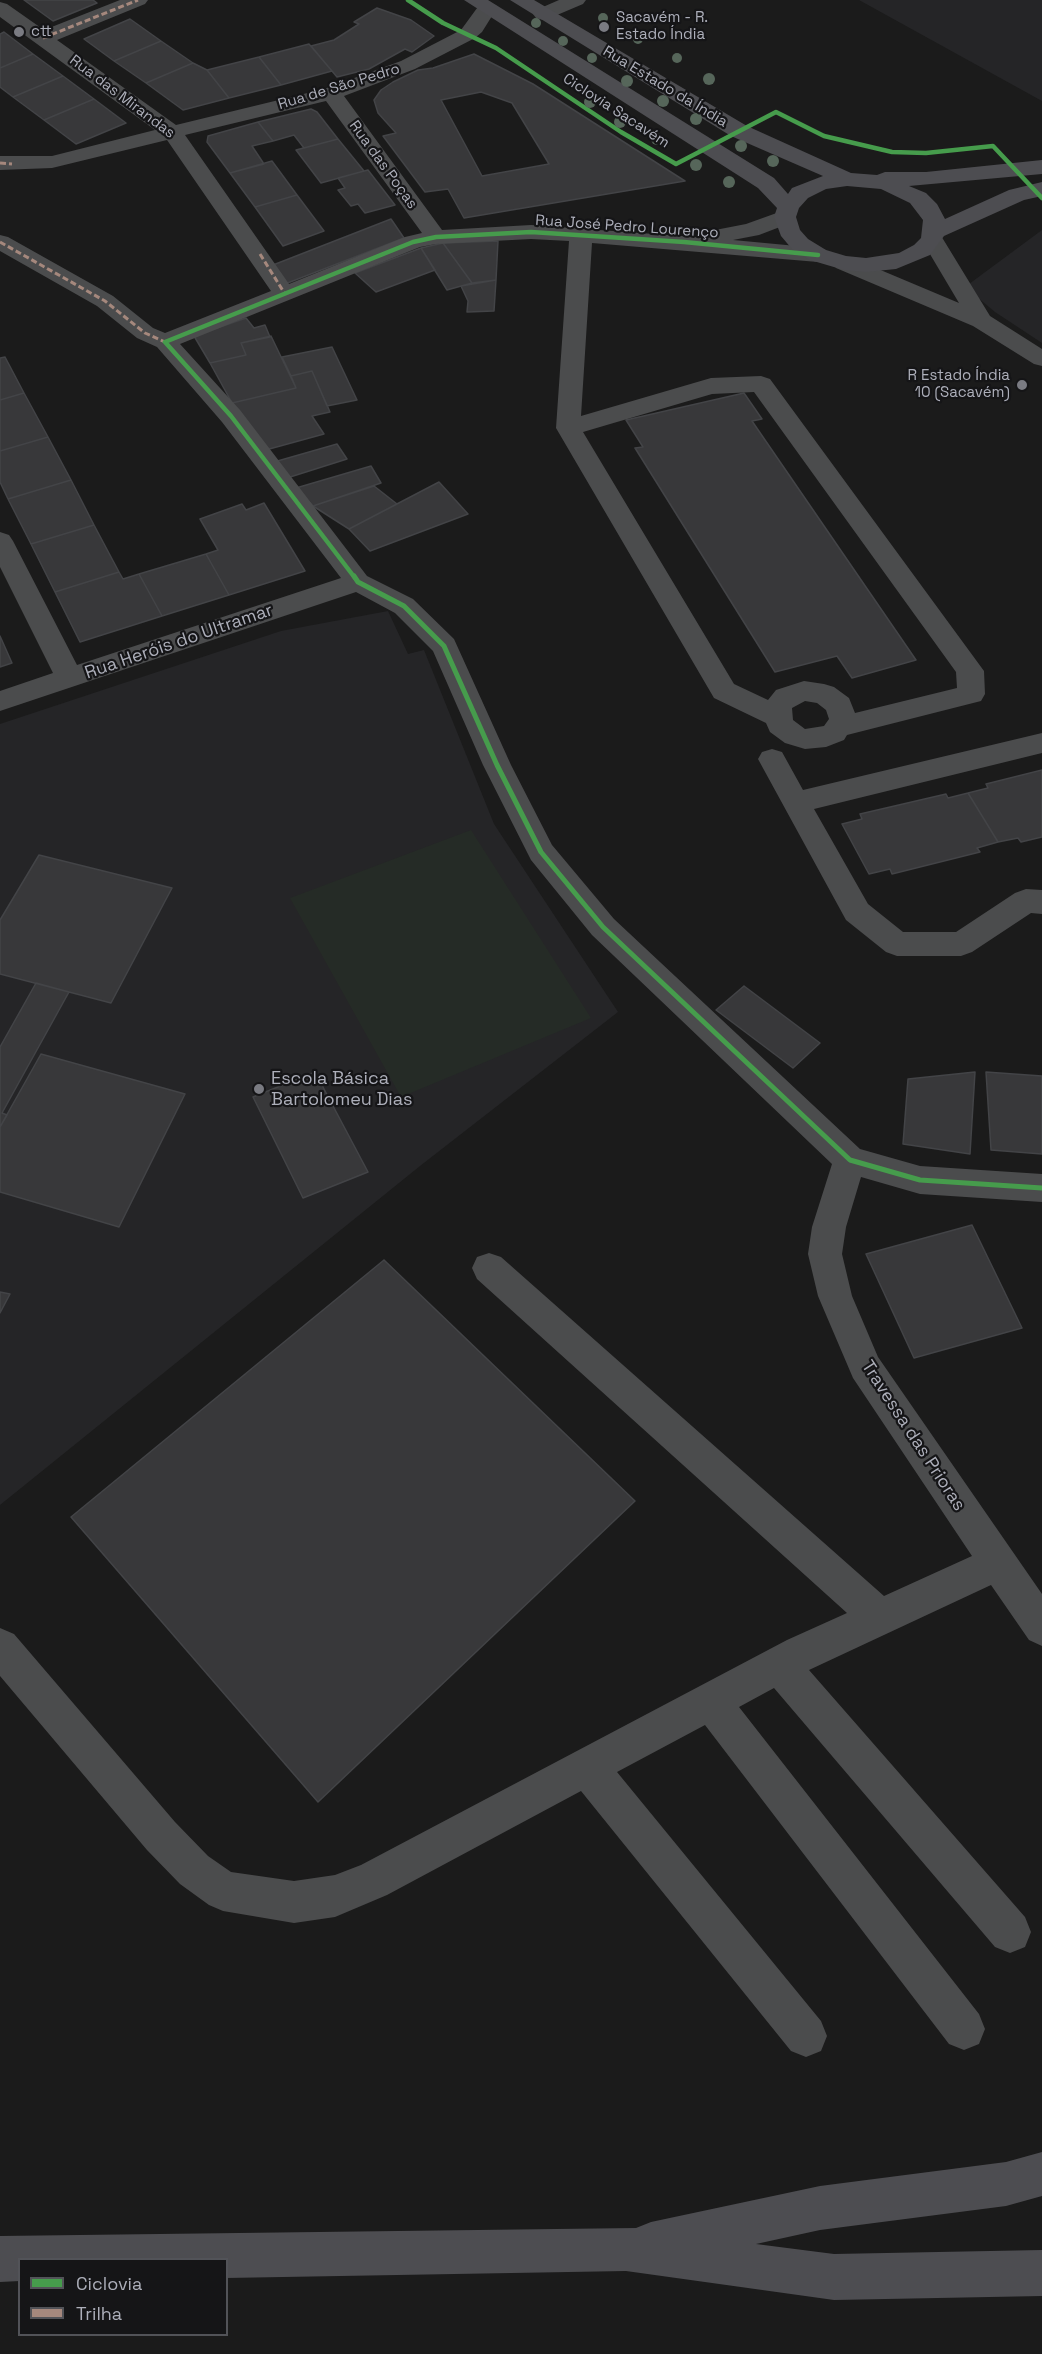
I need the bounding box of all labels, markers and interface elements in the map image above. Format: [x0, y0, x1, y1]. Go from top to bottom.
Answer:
place label: Sacavém - R. Estado Índia [616, 9, 708, 44]
marker: Sacavém - R. Estado Índia [597, 20, 611, 34]
place label: ctt [31, 23, 52, 41]
marker: ctt [12, 25, 26, 39]
street label: Rua Estado da Índia [599, 43, 731, 131]
street label: Rua das Mirandas [66, 52, 178, 142]
street label: Rua de São Pedro [276, 60, 402, 114]
street label: Ciclovia Sacavém [559, 70, 673, 152]
street label: Rua das Poças [345, 117, 421, 213]
street label: Rua José Pedro Lourenço [535, 212, 719, 242]
place label: R Estado Índia 10 (Sacavém) [908, 367, 1010, 402]
marker: R Estado Índia 10 (Sacavém) [1015, 378, 1029, 392]
street label: Rua Heróis do Ultramar [82, 600, 276, 684]
place label: Escola Básica Bartolomeu Dias [271, 1068, 413, 1110]
marker: Escola Básica Bartolomeu Dias [252, 1082, 266, 1096]
street label: Travessa das Prioras [856, 1357, 970, 1515]
legend [18, 2258, 228, 2336]
text: Ciclovia [76, 2272, 142, 2295]
text: Trilha [76, 2302, 122, 2325]

